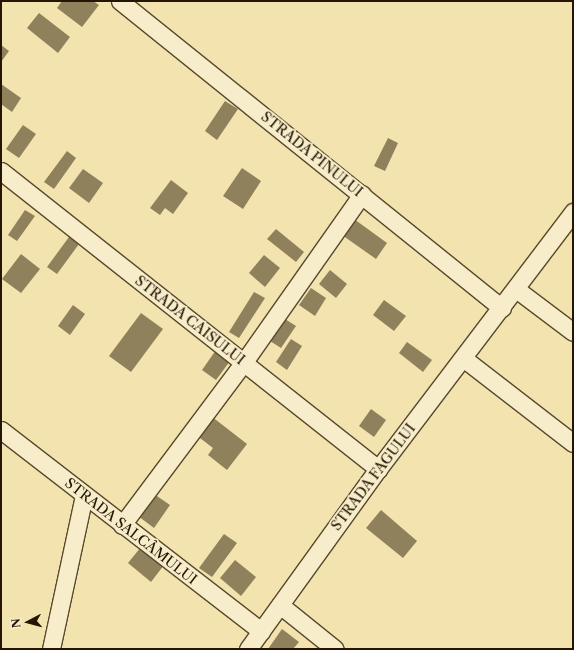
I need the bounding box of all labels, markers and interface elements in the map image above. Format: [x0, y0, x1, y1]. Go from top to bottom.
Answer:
street label: STRADA PINULUI [258, 108, 366, 200]
street label: STRADA CAISULUI [132, 272, 248, 368]
street label: STRADA FAGULUI [327, 420, 419, 534]
street label: STRADA SALCÂMULUI [61, 474, 201, 588]
north arrow [8, 602, 48, 642]
text: N [9, 618, 24, 629]

